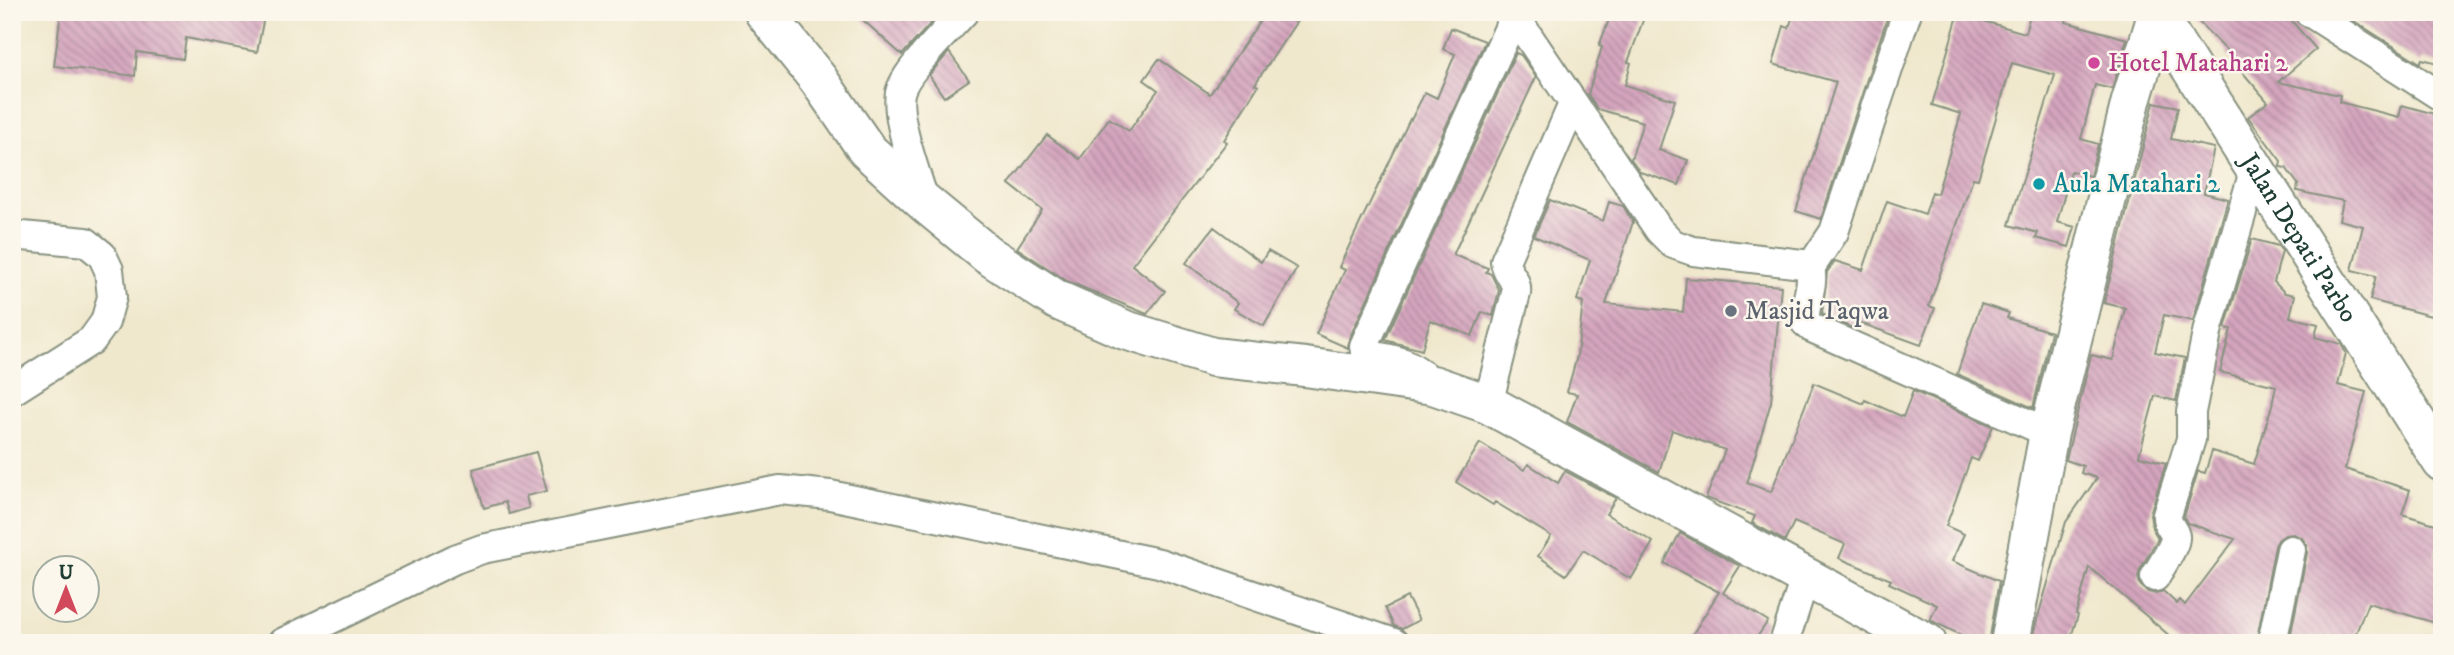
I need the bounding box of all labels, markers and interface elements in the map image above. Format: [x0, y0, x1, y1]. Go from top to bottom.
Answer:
place label: Hotel Matahari 2 [2108, 47, 2288, 80]
marker: Hotel Matahari 2 [2086, 55, 2102, 71]
street label: Jalan Depati Parbo [2232, 145, 2365, 329]
place label: Aula Matahari 2 [2053, 168, 2220, 201]
marker: Aula Matahari 2 [2031, 176, 2047, 192]
place label: Masjid Taqwa [1745, 295, 1889, 328]
marker: Masjid Taqwa [1723, 303, 1739, 319]
north arrow [32, 554, 102, 624]
text: U [59, 562, 74, 585]

